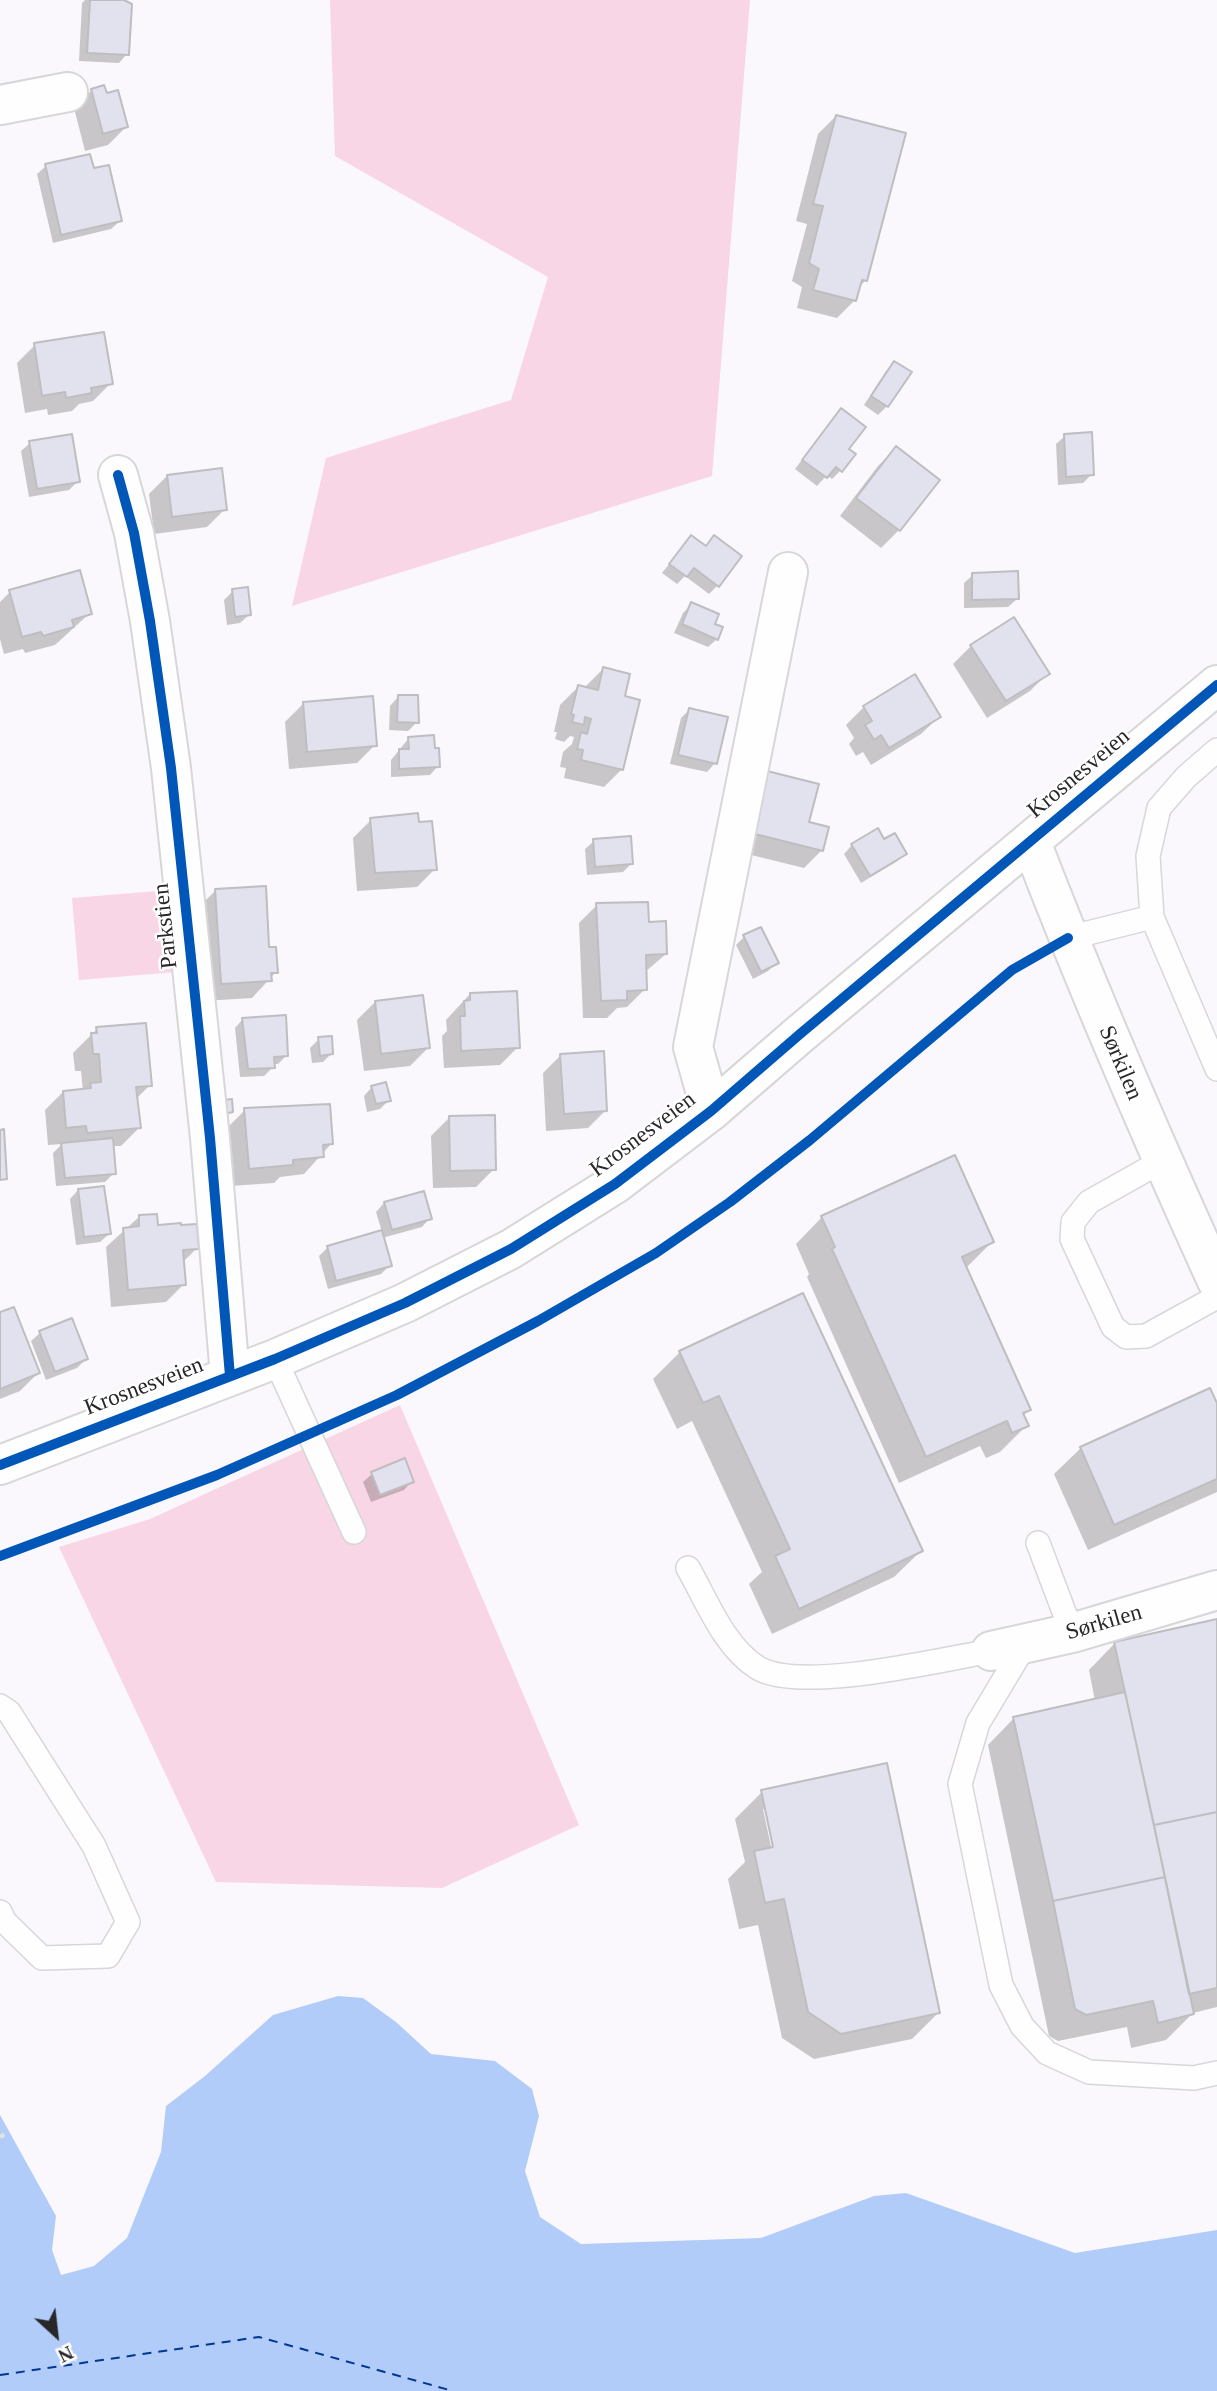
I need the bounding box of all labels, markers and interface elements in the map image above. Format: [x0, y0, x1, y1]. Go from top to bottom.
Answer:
street label: Krosnesveien [1022, 723, 1136, 825]
street label: Parkstien [148, 882, 184, 970]
street label: Sørkilen [1092, 1022, 1148, 1104]
street label: Krosnesveien [585, 1086, 701, 1184]
street label: Krosnesveien [81, 1352, 207, 1422]
street label: Sørkilen [1063, 1599, 1145, 1647]
north arrow [21, 2300, 91, 2370]
text: N [55, 2342, 77, 2367]

